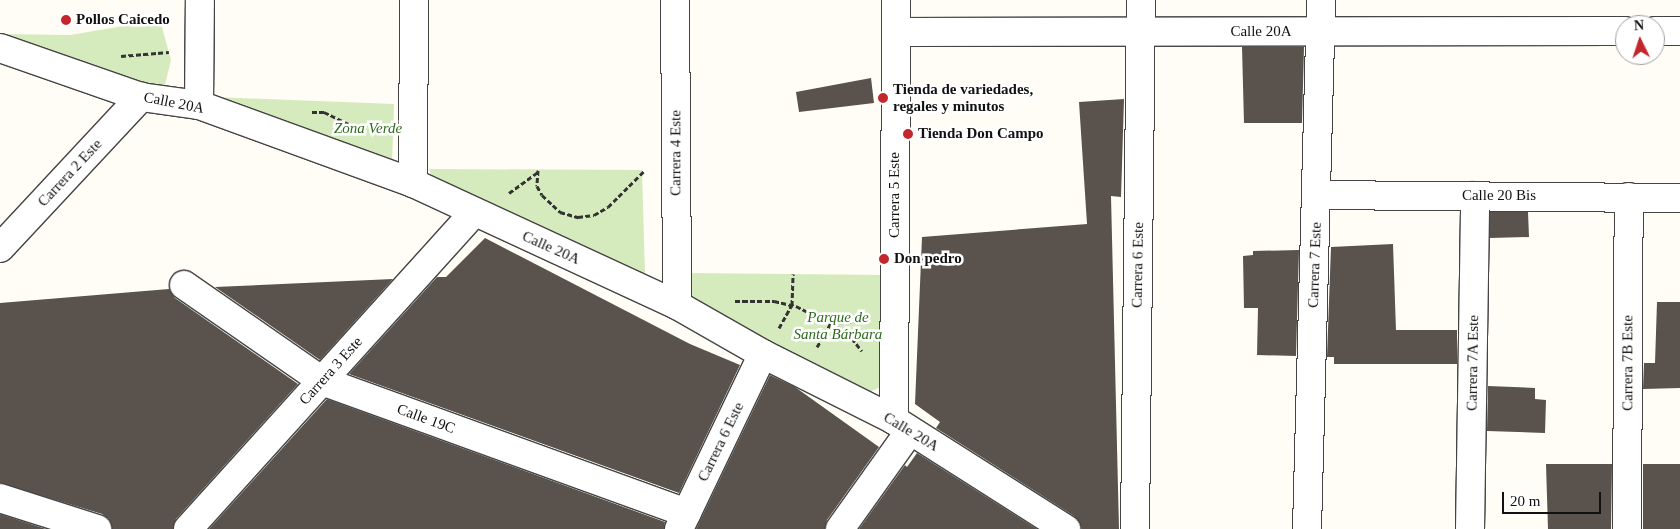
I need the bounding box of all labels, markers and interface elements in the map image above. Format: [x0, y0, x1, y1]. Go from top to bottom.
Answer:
place label: Pollos Caicedo [76, 11, 170, 29]
marker: Pollos Caicedo [60, 14, 72, 26]
north arrow [1615, 15, 1665, 65]
text: N [1633, 18, 1645, 33]
street label: Calle 20A [1230, 23, 1292, 41]
place label: Tienda de variedades, regales y minutos [893, 80, 1033, 115]
street label: Calle 20A [142, 88, 206, 118]
marker: Tienda de variedades, regales y minutos [877, 92, 889, 104]
street label: Carrera 4 Este [667, 110, 685, 196]
park label: Zona Verde [334, 120, 402, 138]
place label: Tienda Don Campo [918, 125, 1044, 143]
marker: Tienda Don Campo [902, 128, 914, 140]
street label: Carrera 2 Este [34, 135, 106, 211]
street label: Carrera 5 Este [886, 152, 904, 238]
street label: Calle 20 Bis [1462, 187, 1536, 205]
street label: Carrera 6 Este [1128, 222, 1148, 308]
street label: Carrera 7 Este [1305, 222, 1325, 308]
street label: Calle 20A [519, 227, 583, 269]
place label: Don pedro [894, 250, 962, 268]
marker: Don pedro [878, 253, 890, 265]
park label: Parque de Santa Bárbara [794, 308, 882, 343]
street label: Carrera 7A Este [1463, 315, 1483, 411]
street label: Carrera 7B Este [1619, 315, 1637, 411]
street label: Carrera 3 Este [296, 333, 366, 409]
street label: Calle 19C [395, 400, 457, 438]
street label: Carrera 6 Este [694, 400, 748, 484]
street label: Calle 20A [880, 409, 942, 455]
scale bar [1505, 482, 1604, 514]
text: 20 m [1510, 493, 1540, 509]

